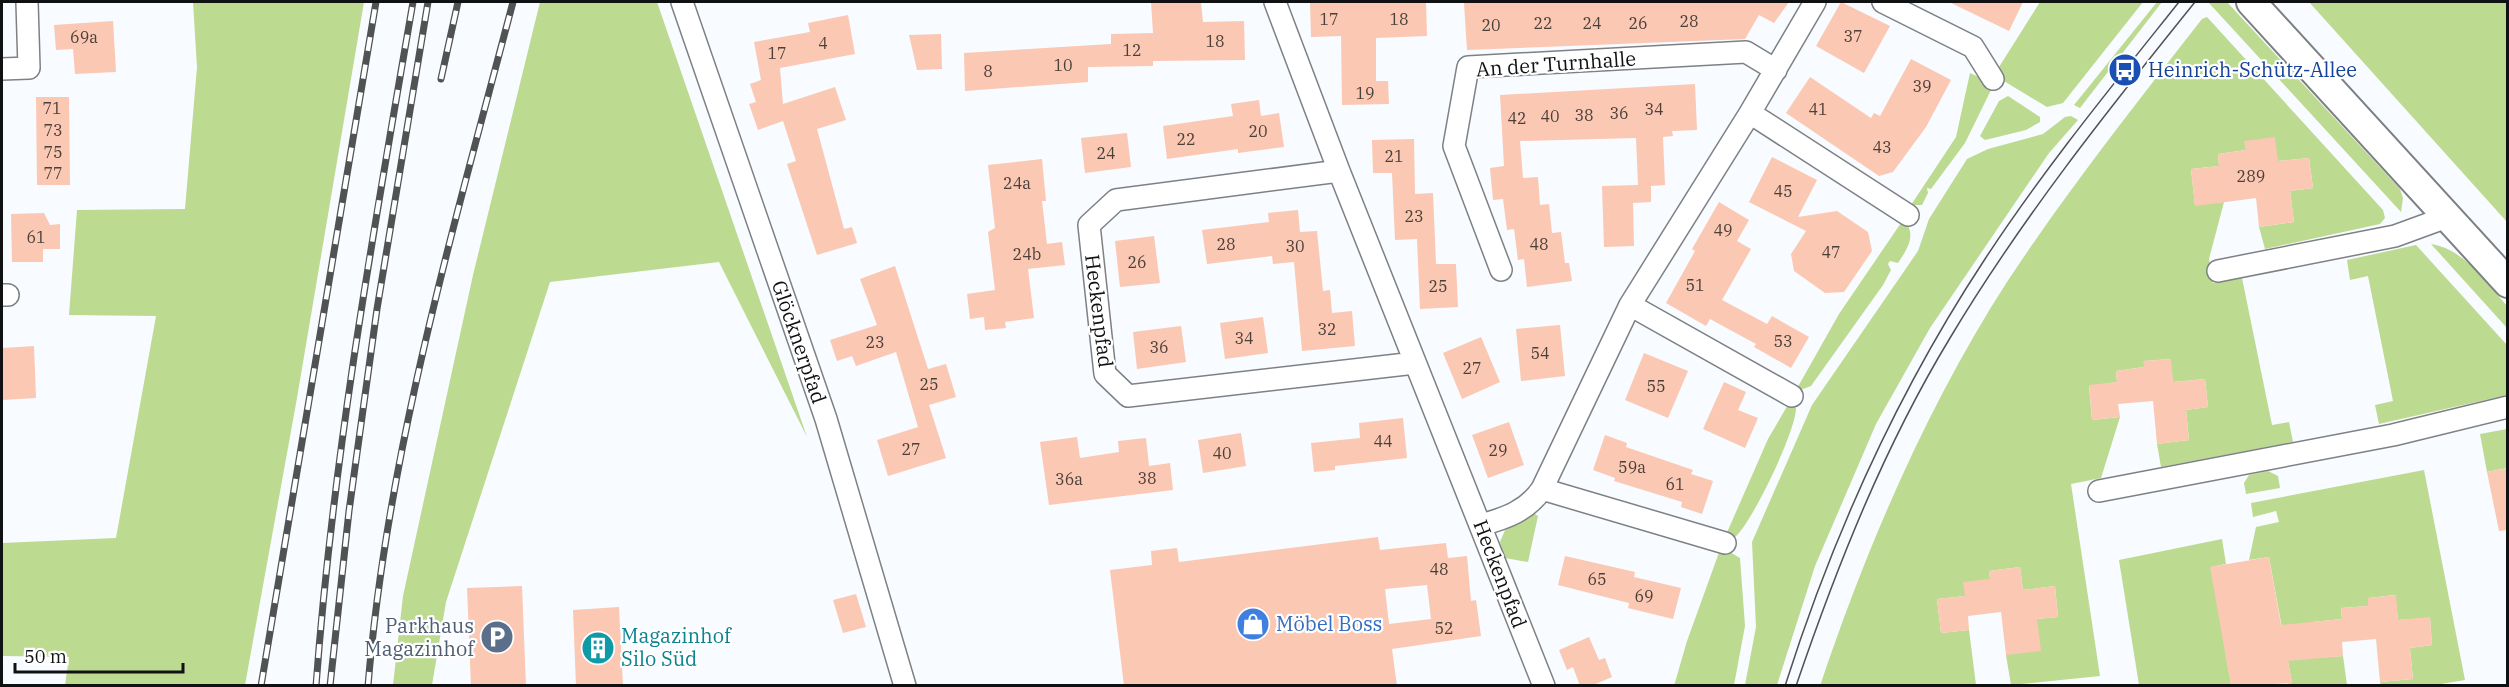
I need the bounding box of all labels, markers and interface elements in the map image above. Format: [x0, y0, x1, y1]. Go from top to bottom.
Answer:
house number: 17 [1319, 9, 1339, 29]
house number: 18 [1389, 9, 1409, 29]
house number: 28 [1679, 11, 1699, 31]
house number: 22 [1533, 13, 1553, 33]
house number: 24 [1582, 13, 1602, 33]
house number: 26 [1628, 13, 1648, 33]
house number: 20 [1481, 15, 1501, 35]
house number: 37 [1843, 26, 1863, 46]
house number: 69a [70, 27, 98, 47]
house number: 18 [1205, 31, 1225, 51]
house number: 4 [818, 33, 828, 53]
house number: 12 [1122, 40, 1142, 60]
house number: 17 [767, 43, 787, 63]
street label: An der Turnhalle [1475, 44, 1637, 83]
bus stop icon: Heinrich-Schütz-Allee [2107, 52, 2143, 88]
house number: 10 [1053, 55, 1073, 75]
place label: Heinrich-Schütz-Allee [2148, 56, 2357, 83]
house number: 8 [983, 61, 993, 81]
house number: 39 [1912, 76, 1932, 96]
house number: 19 [1355, 83, 1375, 103]
house number: 71 [42, 98, 62, 118]
house number: 34 [1644, 99, 1664, 119]
house number: 41 [1808, 99, 1828, 119]
house number: 36 [1609, 103, 1629, 123]
house number: 38 [1574, 105, 1594, 125]
house number: 40 [1540, 106, 1560, 126]
house number: 42 [1507, 108, 1527, 128]
house number: 73 [43, 120, 63, 140]
house number: 20 [1248, 121, 1268, 141]
house number: 22 [1176, 129, 1196, 149]
house number: 43 [1872, 137, 1892, 157]
house number: 75 [43, 142, 63, 162]
house number: 24 [1096, 143, 1116, 163]
house number: 21 [1384, 146, 1404, 166]
house number: 77 [43, 163, 63, 183]
house number: 289 [2237, 166, 2265, 186]
house number: 24a [1003, 173, 1031, 193]
house number: 45 [1773, 181, 1793, 201]
house number: 23 [1404, 206, 1424, 226]
house number: 49 [1713, 220, 1733, 240]
house number: 61 [26, 227, 46, 247]
house number: 28 [1216, 234, 1236, 254]
house number: 48 [1529, 234, 1549, 254]
house number: 30 [1285, 236, 1305, 256]
house number: 47 [1821, 242, 1841, 262]
house number: 24b [1013, 244, 1041, 264]
house number: 26 [1127, 252, 1147, 272]
street label: Heckenpfad [1079, 253, 1120, 369]
house number: 51 [1685, 275, 1705, 295]
house number: 25 [1428, 276, 1448, 296]
street label: Glöcknerpfad [766, 277, 833, 407]
house number: 32 [1317, 319, 1337, 339]
house number: 34 [1234, 328, 1254, 348]
house number: 53 [1773, 331, 1793, 351]
house number: 23 [865, 332, 885, 352]
house number: 36 [1149, 337, 1169, 357]
house number: 54 [1530, 343, 1550, 363]
house number: 27 [1462, 358, 1482, 378]
house number: 25 [919, 374, 939, 394]
house number: 55 [1646, 376, 1666, 396]
house number: 44 [1373, 431, 1393, 451]
house number: 27 [901, 439, 921, 459]
house number: 29 [1488, 440, 1508, 460]
house number: 40 [1212, 443, 1232, 463]
house number: 59a [1618, 457, 1646, 477]
house number: 38 [1137, 468, 1157, 488]
house number: 36a [1055, 469, 1083, 489]
house number: 61 [1665, 474, 1685, 494]
street label: Heckenpfad [1467, 516, 1533, 632]
house number: 48 [1429, 559, 1449, 579]
house number: 65 [1587, 569, 1607, 589]
house number: 69 [1634, 586, 1654, 606]
shop icon: Möbel Boss [1235, 606, 1271, 642]
place label: Möbel Boss [1276, 610, 1382, 637]
place label: Parkhaus Magazinhof [364, 612, 475, 662]
house number: 52 [1434, 618, 1454, 638]
parking icon: Parkhaus Magazinhof [479, 619, 515, 655]
place label: Magazinhof Silo Süd [621, 622, 732, 672]
building icon: Magazinhof Silo Süd [580, 630, 616, 666]
scale bar [15, 636, 183, 674]
text: 50 m [24, 645, 67, 668]

